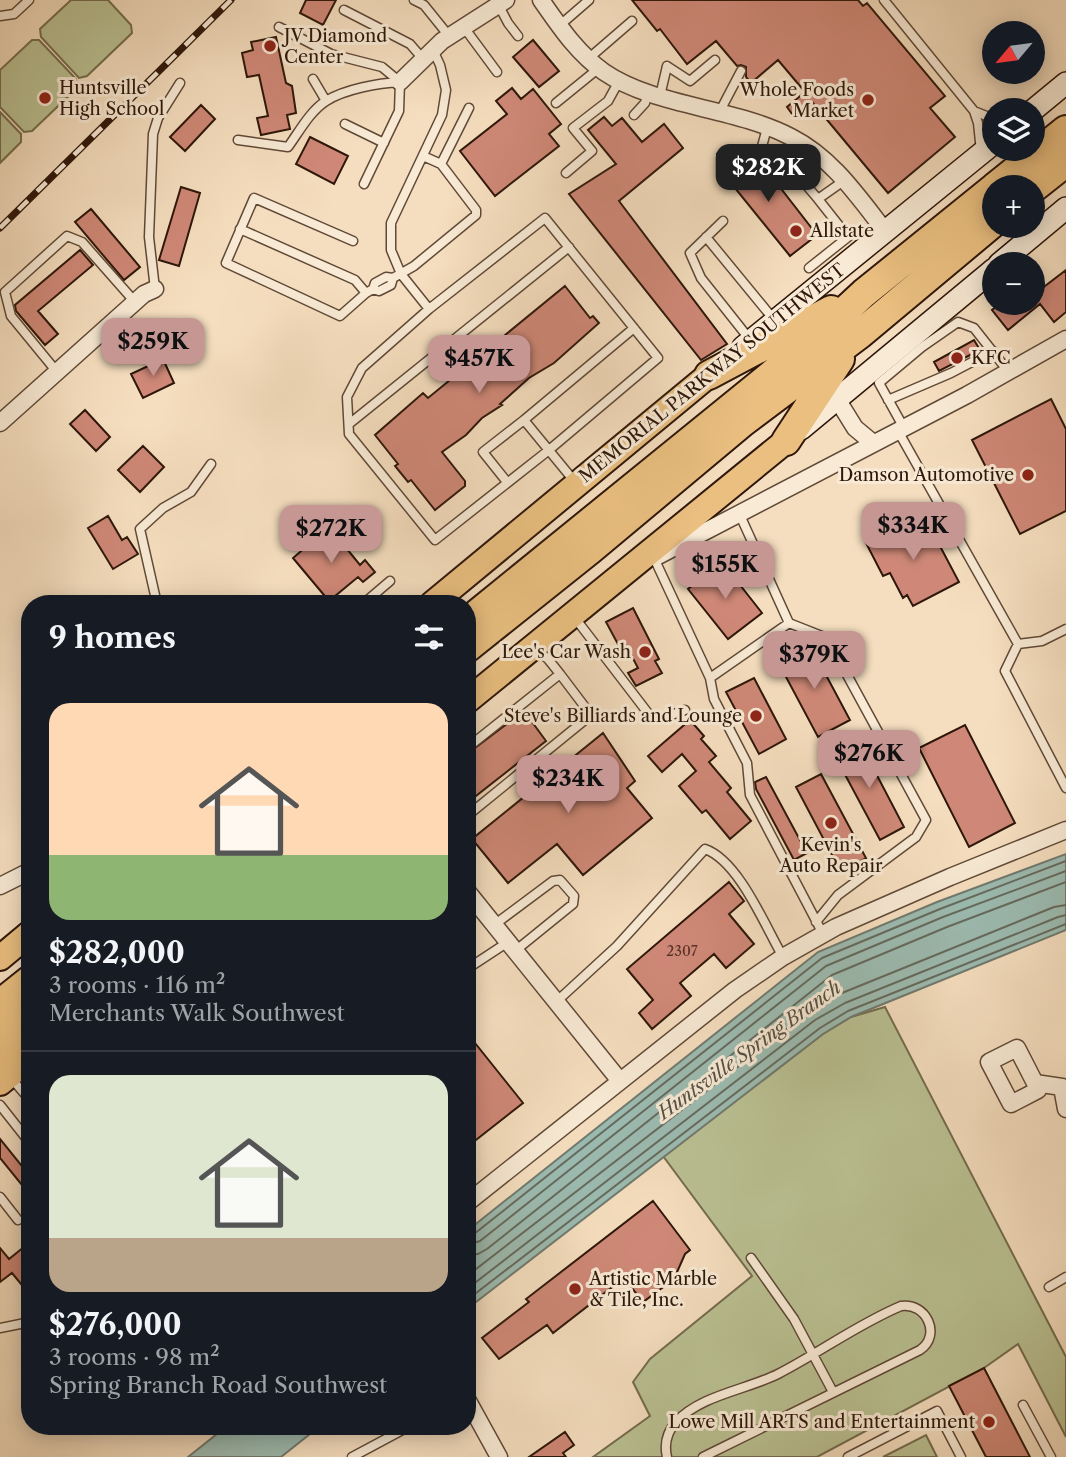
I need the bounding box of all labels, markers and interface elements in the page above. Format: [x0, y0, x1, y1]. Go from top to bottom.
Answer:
north arrow [982, 21, 1045, 84]
map controls [982, 21, 1045, 315]
place label: JV Diamond Center [281, 25, 387, 68]
marker: JV Diamond Center [262, 38, 278, 54]
place label: Huntsville High School [59, 77, 164, 120]
place label: Whole Foods Market [738, 79, 855, 122]
marker: Huntsville High School [37, 90, 53, 106]
marker: Whole Foods Market [860, 92, 876, 108]
button: layers [982, 98, 1045, 161]
pin: $282K [719, 144, 817, 204]
text: $282K [732, 153, 804, 181]
button: + [982, 175, 1045, 238]
place label: Allstate [809, 220, 874, 242]
marker: Allstate [788, 223, 804, 239]
button: − [982, 252, 1045, 315]
street label: MEMORIAL PARKWAY SOUTHWEST [574, 258, 850, 487]
pin: $259K [104, 318, 202, 378]
text: $259K [117, 327, 189, 355]
pin: $457K [430, 336, 528, 395]
text: $457K [444, 344, 514, 372]
place label: KFC [971, 347, 1011, 369]
marker: KFC [949, 350, 965, 366]
place label: Damson Automotive [839, 464, 1014, 486]
marker: Damson Automotive [1020, 467, 1036, 483]
pin: $334K [864, 503, 962, 562]
pin: $272K [282, 505, 380, 565]
text: $334K [878, 511, 948, 539]
text: $272K [296, 514, 366, 542]
pin: $155K [676, 542, 774, 601]
text: $155K [692, 550, 758, 578]
icon: filters [410, 618, 448, 656]
text: 9 homes [49, 619, 176, 656]
pin: $379K [765, 632, 863, 691]
text: $379K [779, 640, 849, 668]
place label: Lee's Car Wash [501, 641, 631, 663]
marker: Lee's Car Wash [637, 644, 653, 660]
place label: Steve's Billiards and Lounge [504, 705, 742, 727]
marker: Steve's Billiards and Lounge [748, 708, 764, 724]
pin: $276K [820, 730, 918, 790]
text: $276K [834, 739, 904, 767]
icon: home [186, 748, 312, 874]
pin: $234K [519, 756, 617, 815]
text: $234K [532, 764, 604, 792]
marker: Kevin's Auto Repair [823, 815, 839, 831]
place label: Kevin's Auto Repair [778, 834, 883, 877]
text: $282,000 [49, 934, 185, 971]
house number: 2307 [666, 942, 698, 960]
text: 3 rooms · 116 m² [49, 971, 225, 999]
water label: Huntsville Spring Branch [651, 976, 845, 1125]
text: Merchants Walk Southwest [49, 999, 345, 1027]
icon: home [186, 1120, 312, 1246]
place label: Artistic Marble & Tile, Inc. [588, 1268, 717, 1311]
marker: Artistic Marble & Tile, Inc. [567, 1281, 583, 1297]
text: $276,000 [49, 1306, 182, 1343]
text: 3 rooms · 98 m² [49, 1343, 220, 1371]
text: Spring Branch Road Southwest [49, 1371, 387, 1399]
place label: Lowe Mill ARTS and Entertainment [668, 1411, 976, 1433]
marker: Lowe Mill ARTS and Entertainment [981, 1414, 997, 1430]

